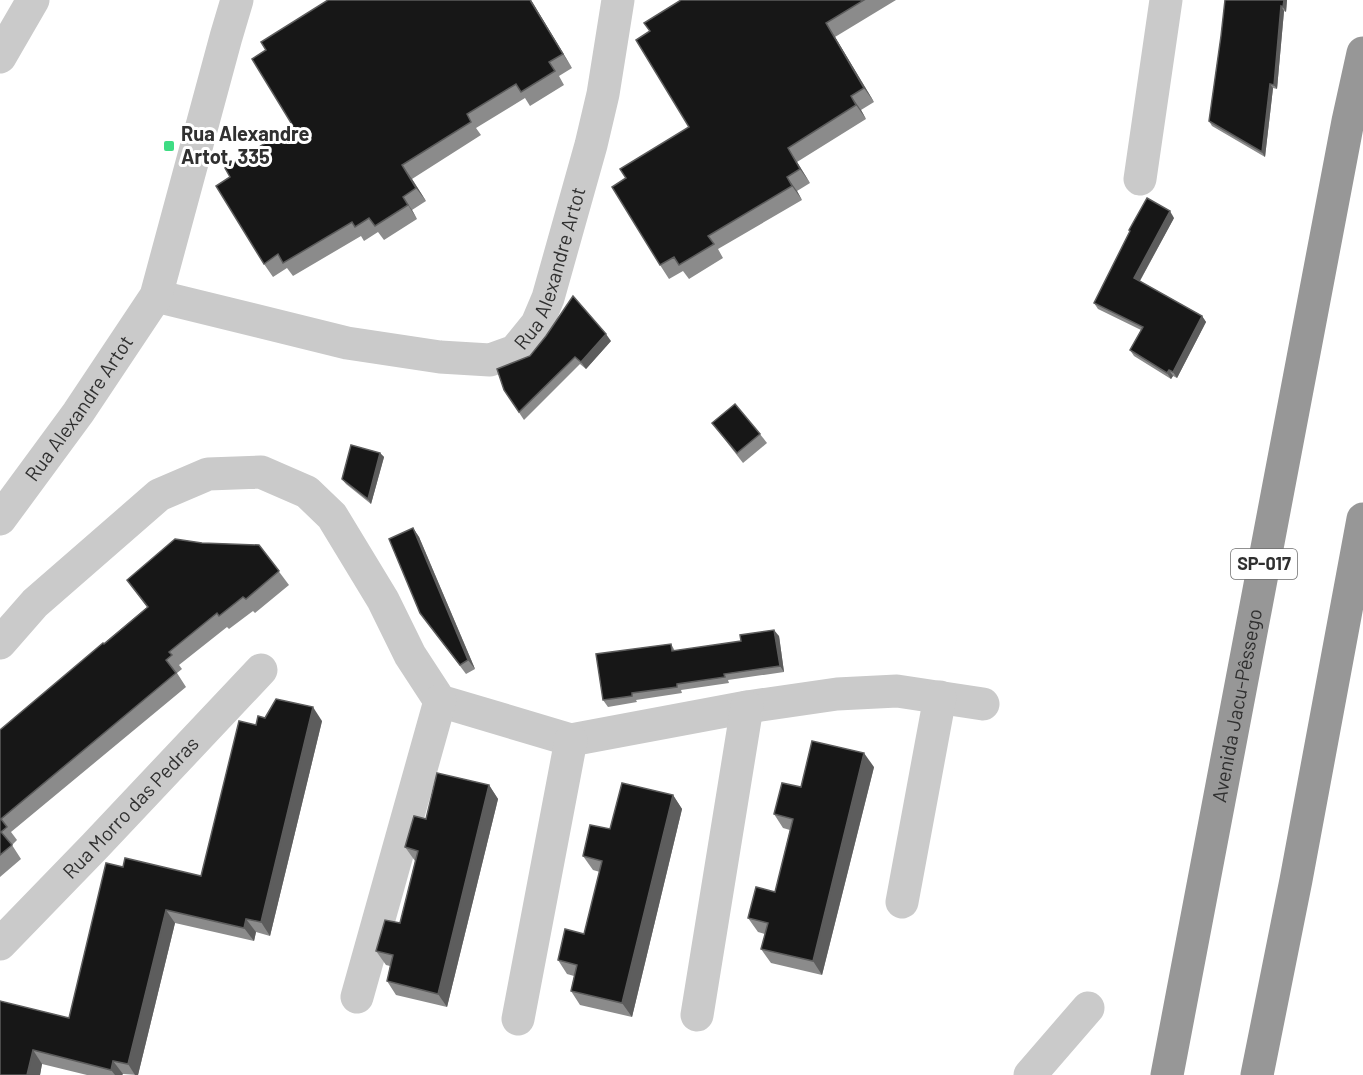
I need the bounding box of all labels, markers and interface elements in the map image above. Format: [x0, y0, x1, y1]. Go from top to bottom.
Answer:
place label: Rua Alexandre Artot, 335 [181, 121, 309, 168]
marker: Rua Alexandre Artot, 335 [162, 139, 176, 153]
street label: Rua Alexandre Artot [508, 184, 590, 354]
street label: Rua Alexandre Artot [19, 330, 137, 485]
road number: SP-017 [1231, 549, 1297, 579]
street label: Avenida Jacu-Pêssego [1206, 607, 1266, 804]
street label: Rua Morro das Pedras [57, 731, 203, 883]

